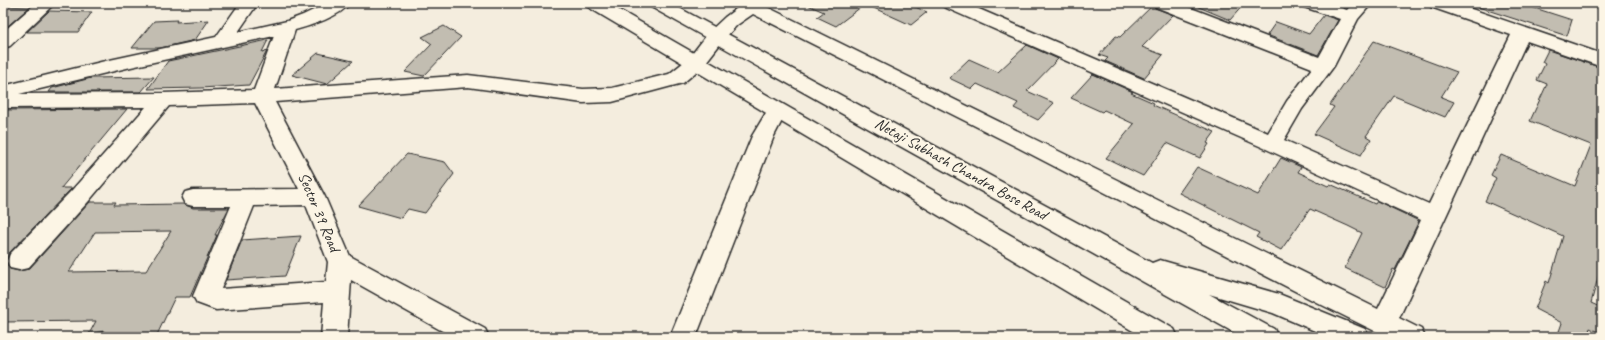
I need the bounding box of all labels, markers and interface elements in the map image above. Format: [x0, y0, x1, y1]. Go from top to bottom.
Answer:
street label: Netaji Subhash Chandra Bose Road [871, 113, 1053, 226]
street label: Sector 39 Road [293, 169, 346, 257]

